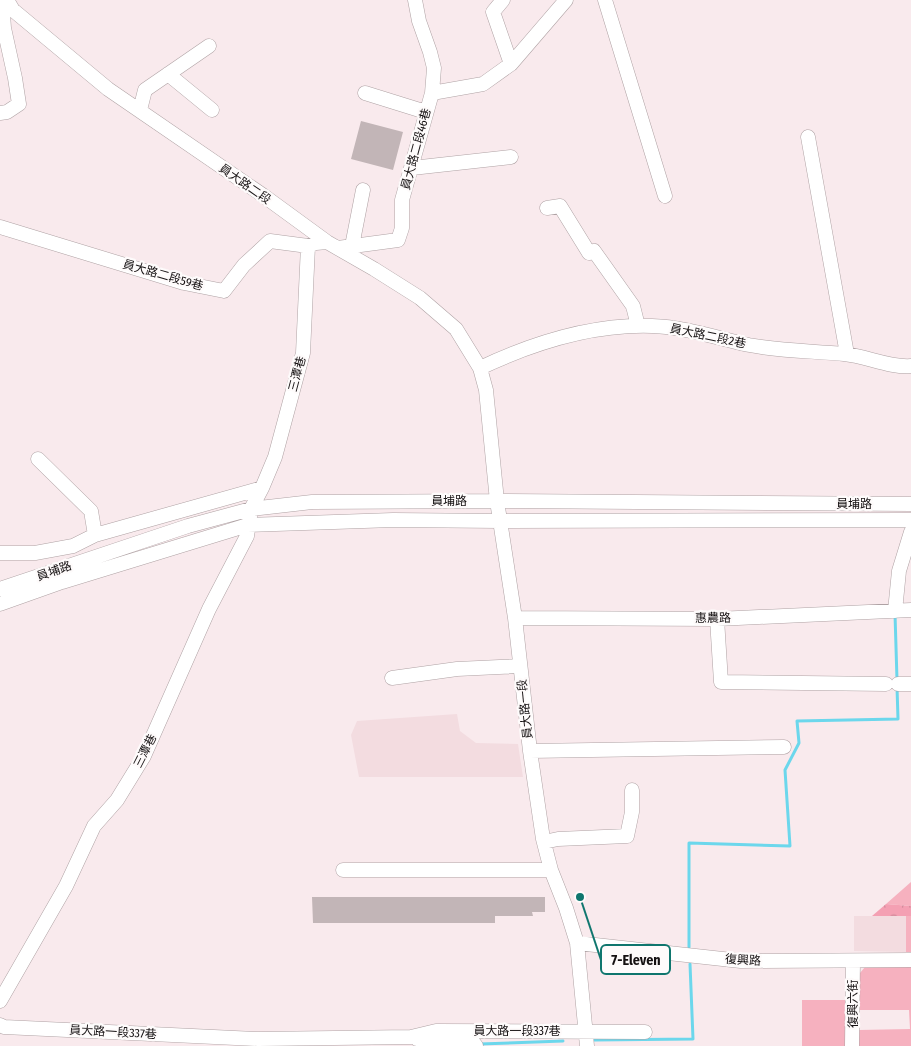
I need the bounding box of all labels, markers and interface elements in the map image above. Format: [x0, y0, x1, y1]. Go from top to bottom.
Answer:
street label: 員大路二段46巷 [398, 107, 434, 191]
street label: 員大路二段 [216, 161, 274, 207]
street label: 員大路二段59巷 [121, 257, 205, 293]
street label: 員大路二段2巷 [669, 321, 747, 351]
street label: 三潭巷 [286, 355, 308, 393]
street label: 員埔路 [431, 494, 467, 508]
street label: 員埔路 [836, 497, 872, 511]
street label: 員埔路 [35, 559, 73, 583]
street label: 惠農路 [695, 611, 731, 625]
street label: 員大路一段 [515, 678, 535, 740]
street label: 三潭巷 [131, 732, 159, 770]
callout: 7-Eleven [601, 945, 670, 974]
text: 7-Eleven [611, 952, 661, 969]
street label: 復興路 [725, 952, 761, 968]
street label: 復興六街 [846, 980, 860, 1028]
street label: 員大路一段337巷 [69, 1023, 157, 1041]
street label: 員大路一段337巷 [473, 1024, 561, 1038]

